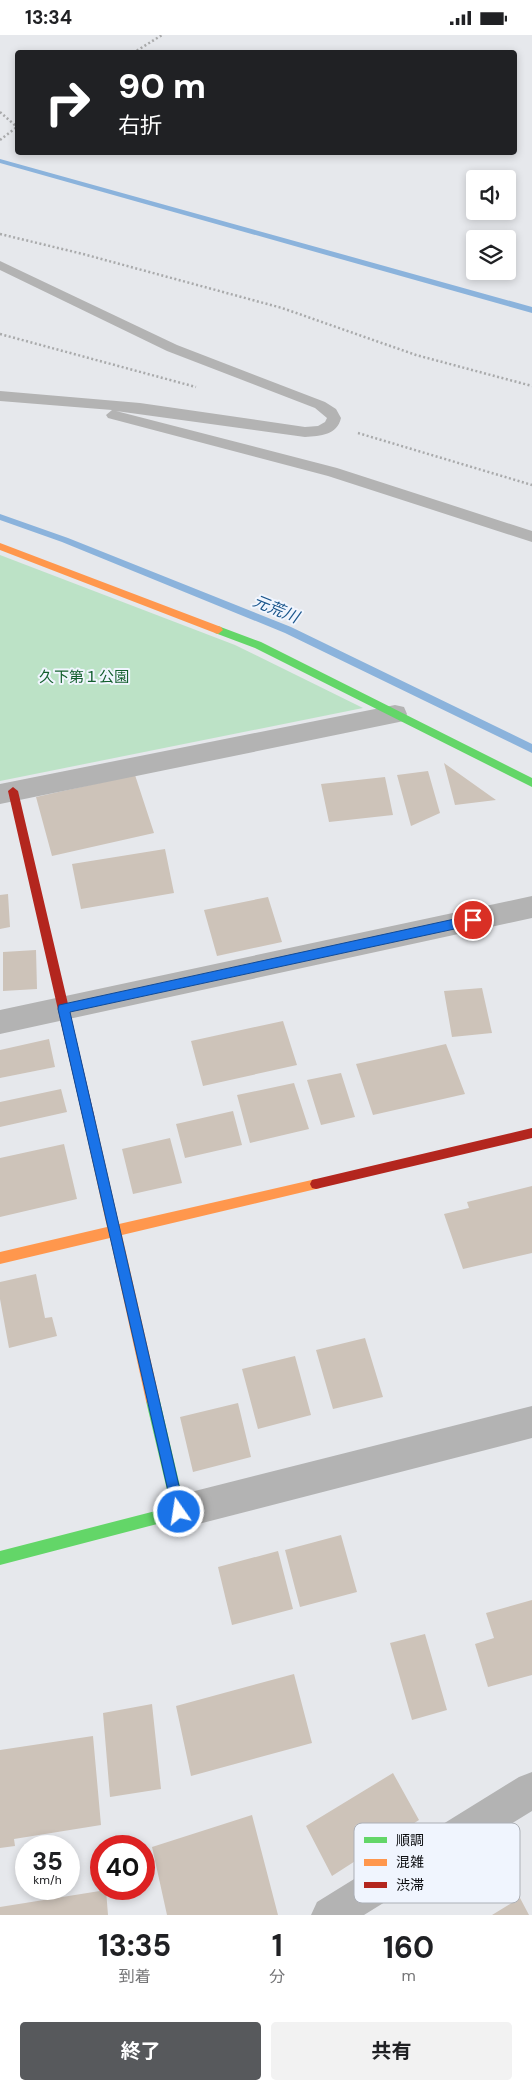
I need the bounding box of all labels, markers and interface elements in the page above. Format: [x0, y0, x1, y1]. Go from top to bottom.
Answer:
text: 13:34 [25, 5, 72, 30]
text: 90 m [118, 63, 206, 109]
icon: right [35, 70, 100, 135]
text: 右折 [118, 111, 162, 140]
map controls [466, 170, 516, 280]
button: sound [466, 170, 516, 220]
button: layers [466, 230, 516, 280]
water label: 元荒川 [250, 590, 304, 628]
park label: 久下第１公園 [39, 667, 129, 687]
pin [452, 899, 494, 941]
icon: arrive [459, 906, 487, 934]
position arrow [152, 1485, 204, 1537]
legend [354, 1823, 520, 1903]
text: 順調 [396, 1831, 424, 1849]
speed limit sign: 40 [90, 1835, 155, 1900]
text: 35 [32, 1845, 63, 1878]
text: 混雑 [396, 1853, 424, 1871]
text: km/h [33, 1872, 62, 1888]
text: 渋滞 [396, 1876, 424, 1894]
text: 13:35 [98, 1926, 171, 1965]
text: 1 [272, 1926, 283, 1965]
text: 160 [383, 1928, 434, 1967]
text: m [401, 1965, 416, 1986]
text: 到着 [119, 1966, 151, 1987]
text: 分 [269, 1966, 285, 1987]
button: 終了 [20, 2022, 261, 2080]
button: 共有 [271, 2022, 512, 2080]

